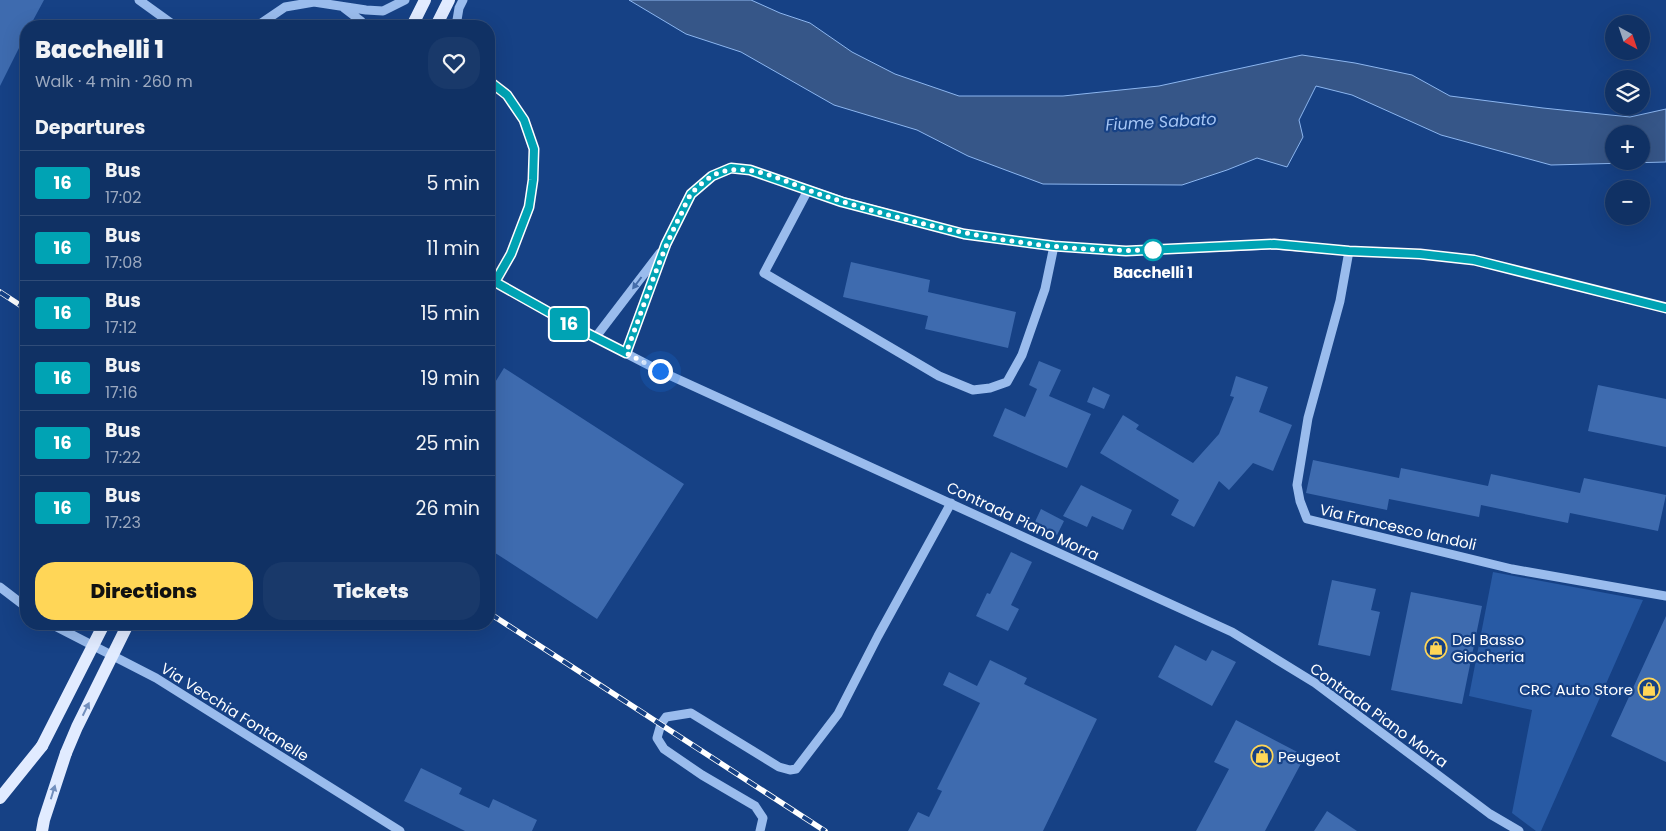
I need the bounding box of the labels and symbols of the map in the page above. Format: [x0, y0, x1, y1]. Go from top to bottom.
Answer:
north arrow [1605, 15, 1650, 60]
water label: Fiume Sabato [1105, 108, 1217, 136]
marker: Bacchelli 1 [1142, 239, 1164, 261]
place label: Bacchelli 1 [1113, 262, 1193, 283]
one-way arrow [632, 276, 642, 290]
line badge: 16 [546, 308, 592, 340]
your location [648, 359, 673, 384]
street label: Contrada Piano Morra [943, 476, 1103, 566]
street label: Via Francesco Iandoli [1318, 499, 1478, 555]
place label: Del Basso Giocheria [1452, 629, 1524, 667]
shop icon: Del Basso Giocheria [1424, 636, 1448, 660]
street label: Via Vecchia Fontanelle [157, 658, 313, 766]
street label: Contrada Piano Morra [1306, 658, 1452, 772]
shop icon: CRC Auto Store [1637, 677, 1661, 701]
place label: CRC Auto Store [1519, 679, 1633, 700]
one-way arrow [82, 701, 90, 716]
shop icon: Peugeot [1250, 744, 1274, 768]
place label: Peugeot [1278, 746, 1340, 767]
one-way arrow [49, 784, 57, 799]

